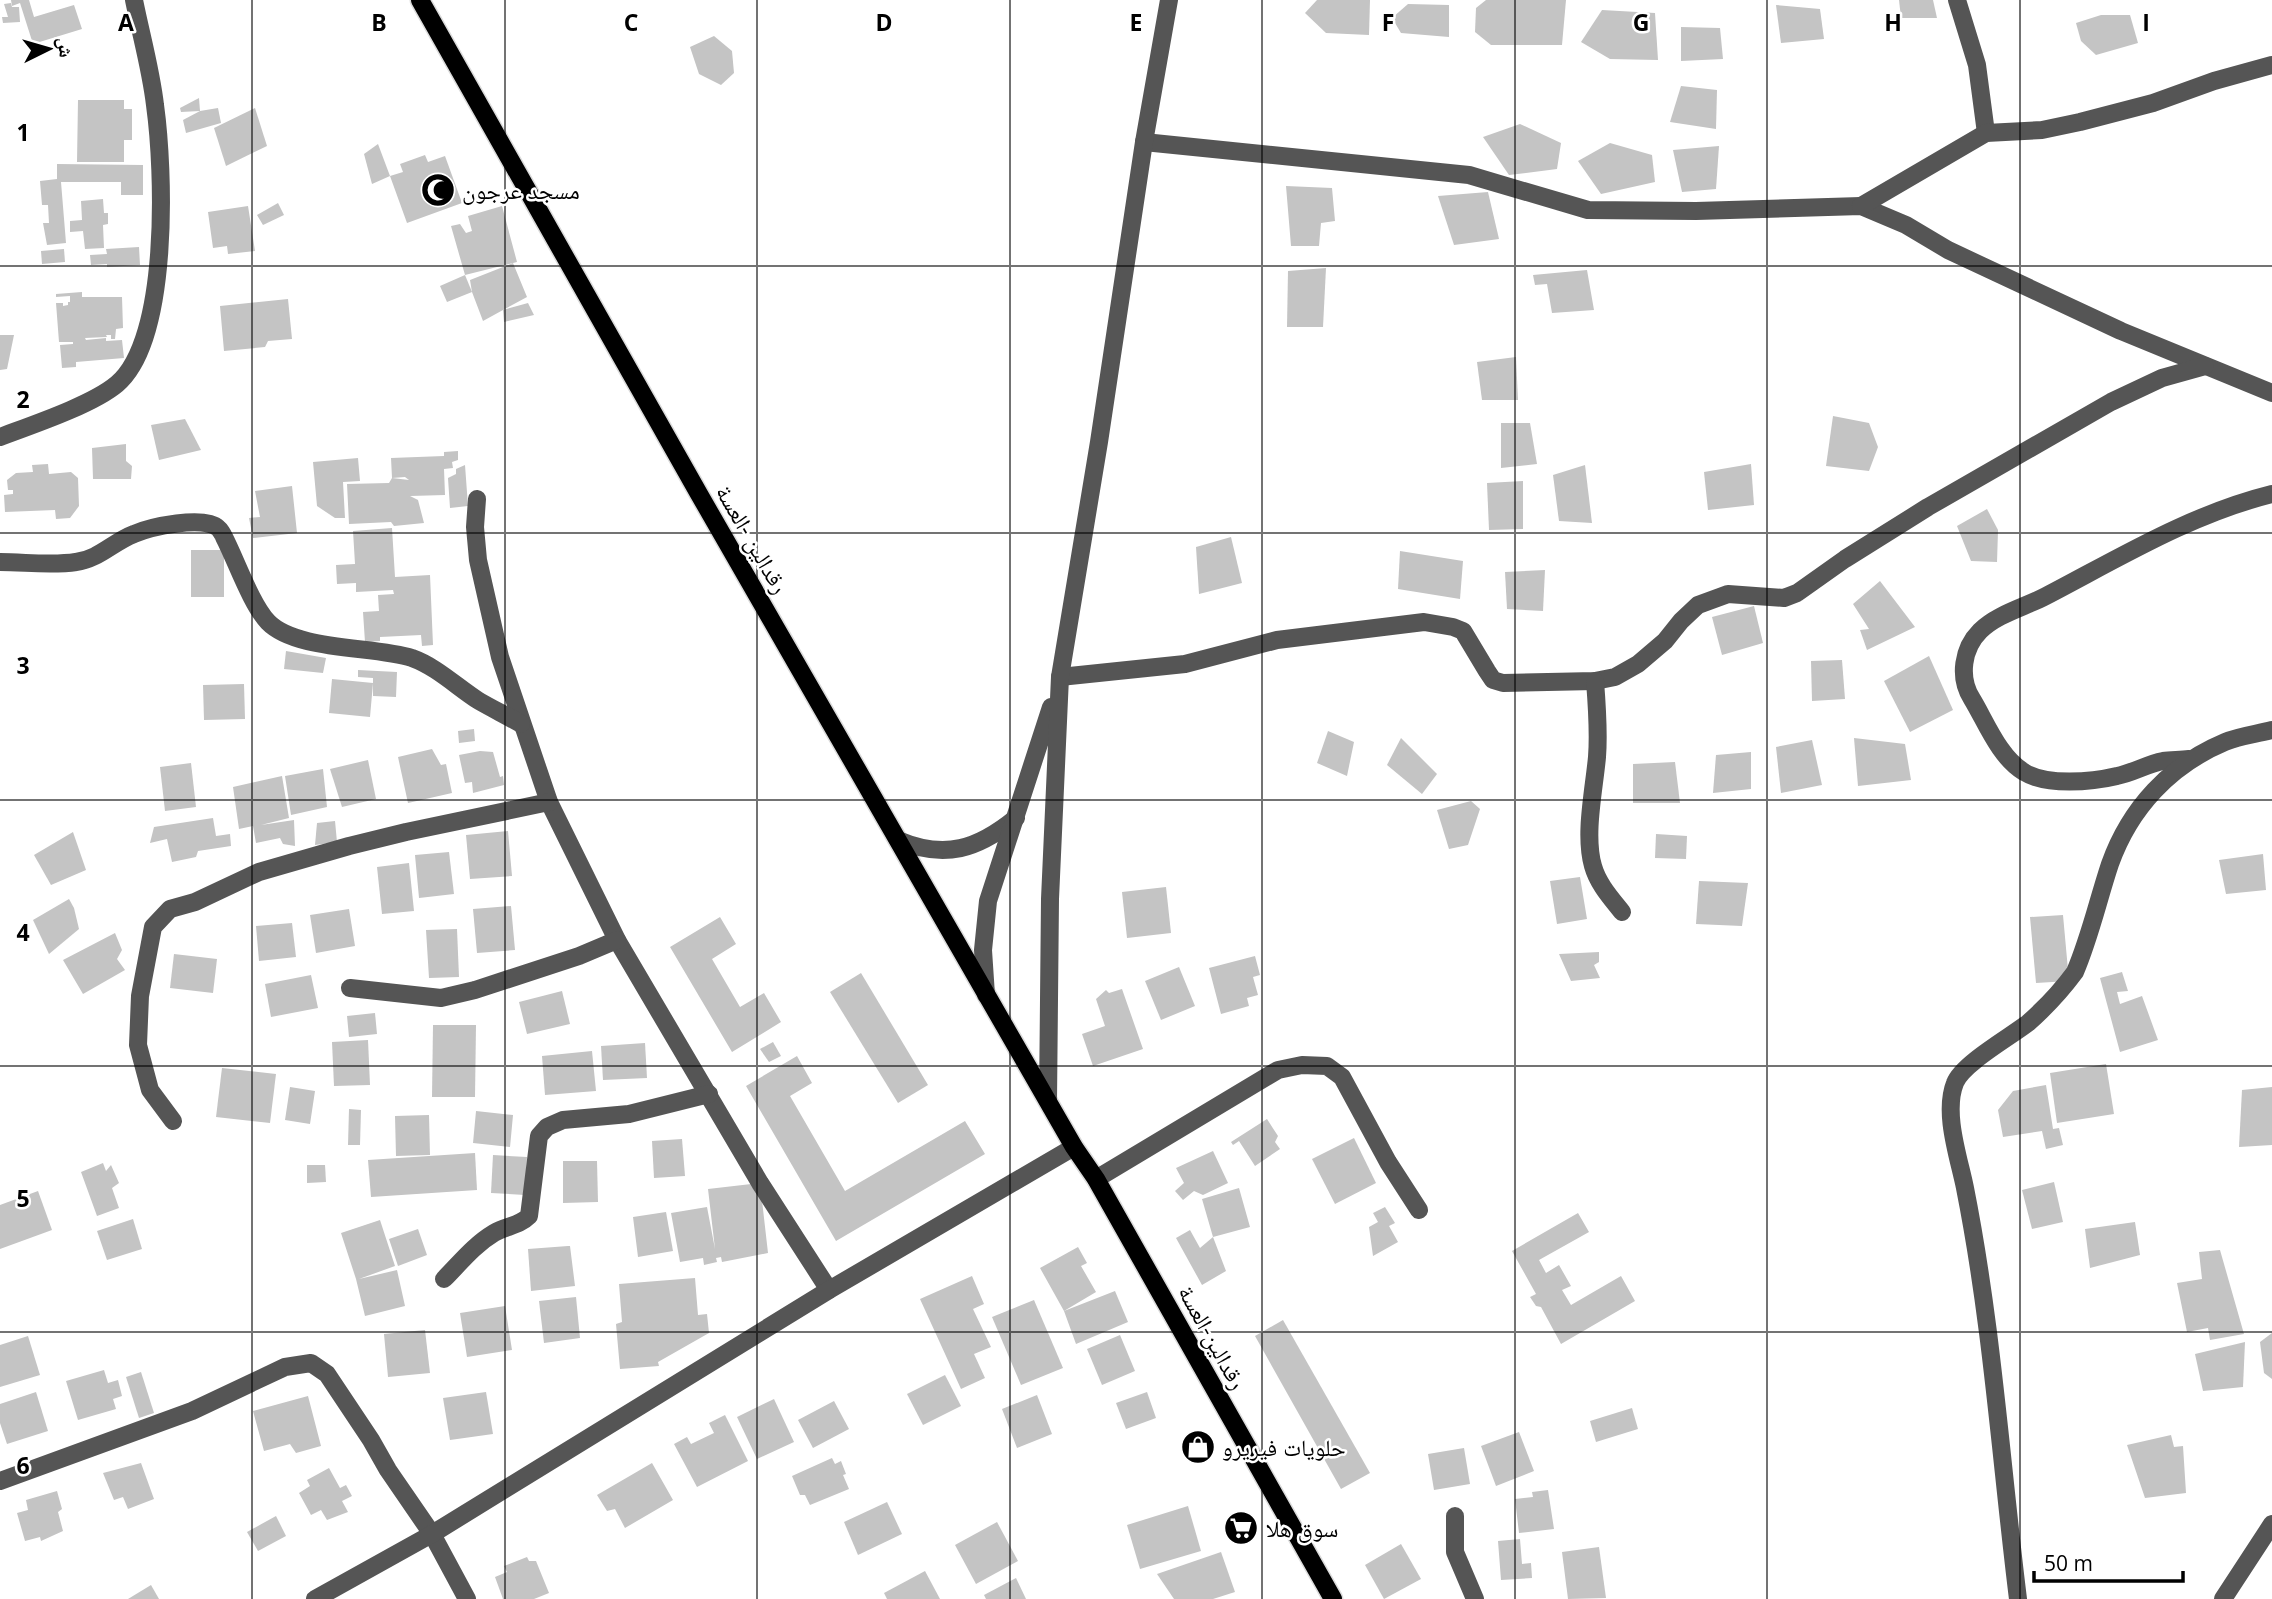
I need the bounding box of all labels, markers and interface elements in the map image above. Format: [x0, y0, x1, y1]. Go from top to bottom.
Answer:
text: A [118, 6, 134, 38]
text: B [371, 6, 387, 38]
text: C [624, 6, 638, 38]
text: D [875, 6, 893, 38]
text: E [1130, 6, 1142, 38]
text: F [1382, 6, 1394, 38]
text: G [1633, 6, 1649, 38]
text: H [1884, 6, 1902, 38]
text: I [2142, 6, 2150, 38]
north arrow [14, 14, 84, 84]
text: ش [52, 36, 80, 59]
text: 1 [16, 116, 30, 148]
mosque icon: مسجد عرجون [419, 171, 457, 209]
place label: مسجد عرجون [462, 174, 580, 206]
text: 2 [16, 383, 30, 415]
street label: رقدالين -العسة [709, 479, 797, 599]
text: 3 [16, 649, 30, 681]
text: 4 [16, 916, 30, 948]
text: 5 [16, 1182, 30, 1214]
street label: رقدالين-العسة [1171, 1279, 1255, 1395]
shop icon: حلويات فيريرو [1179, 1428, 1217, 1466]
place label: حلويات فيريرو [1222, 1431, 1346, 1463]
text: 6 [16, 1449, 30, 1481]
supermarket icon: سوق هلا [1222, 1509, 1260, 1547]
place label: سوق هلا [1266, 1512, 1338, 1544]
scale bar [2034, 1540, 2183, 1584]
text: 50 m [2044, 1549, 2093, 1577]

